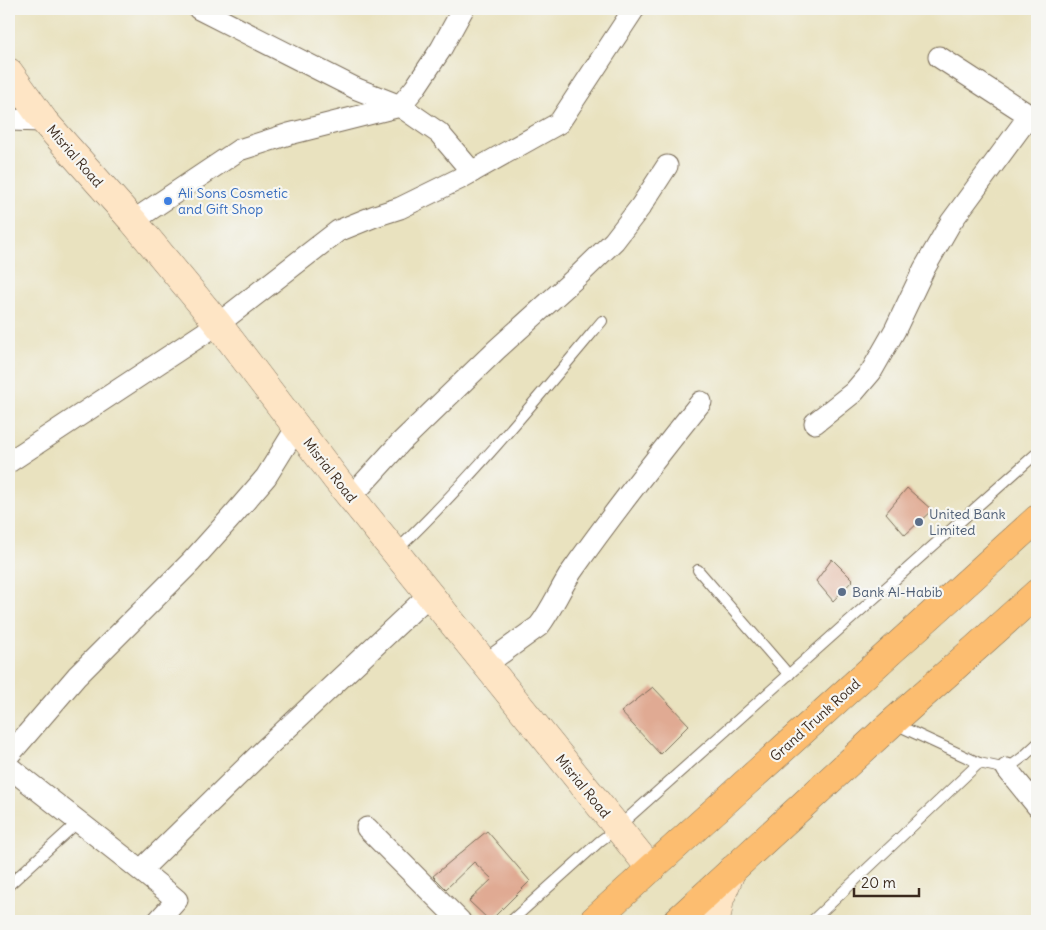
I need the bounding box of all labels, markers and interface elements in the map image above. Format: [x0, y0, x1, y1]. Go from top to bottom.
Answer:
street label: Misrial Road [43, 121, 107, 191]
place label: Ali Sons Cosmetic and Gift Shop [178, 184, 288, 218]
marker: Ali Sons Cosmetic and Gift Shop [162, 195, 174, 207]
street label: Misrial Road [299, 434, 361, 506]
place label: United Bank Limited [929, 505, 1006, 539]
marker: United Bank Limited [913, 516, 925, 528]
place label: Bank Al-Habib [852, 583, 943, 601]
marker: Bank Al-Habib [836, 586, 848, 598]
street label: Grand Trunk Road [766, 675, 864, 765]
street label: Misrial Road [552, 750, 614, 822]
scale bar [854, 865, 918, 897]
text: 20 m [861, 873, 896, 892]

